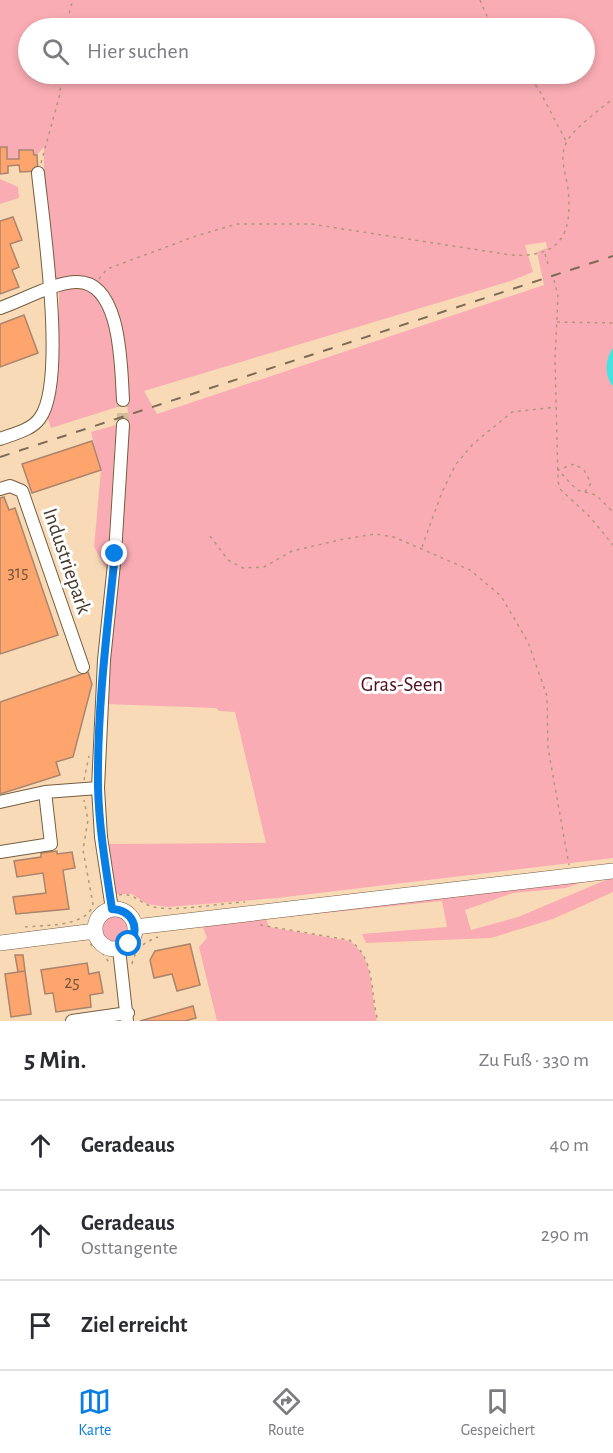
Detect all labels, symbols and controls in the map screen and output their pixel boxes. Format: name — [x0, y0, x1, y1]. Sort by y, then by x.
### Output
search box — [18, 18, 595, 84]
icon: search — [39, 35, 72, 68]
text: Hier suchen — [87, 40, 189, 62]
street label: Industriepark — [39, 505, 95, 617]
route end — [101, 540, 127, 566]
house number: 315 — [7, 564, 29, 582]
park label: Gras-Seen — [361, 674, 443, 695]
route start — [115, 930, 141, 956]
house number: 25 — [64, 974, 80, 992]
text: 5 Min. — [24, 1047, 86, 1073]
text: Zu Fuß · 330 m — [479, 1050, 589, 1070]
icon: ahead — [24, 1129, 57, 1162]
text: Geradeaus — [81, 1134, 175, 1156]
text: 40 m — [550, 1135, 589, 1155]
text: Geradeaus — [81, 1212, 175, 1234]
icon: ahead — [24, 1219, 57, 1252]
text: 290 m — [541, 1225, 589, 1245]
text: Osttangente — [81, 1238, 178, 1258]
icon: arrive — [24, 1309, 57, 1342]
text: Ziel erreicht — [81, 1314, 188, 1336]
tab: Karte — [78, 1385, 111, 1440]
tab: Route — [268, 1385, 304, 1440]
tab: Gespeichert — [461, 1385, 535, 1440]

